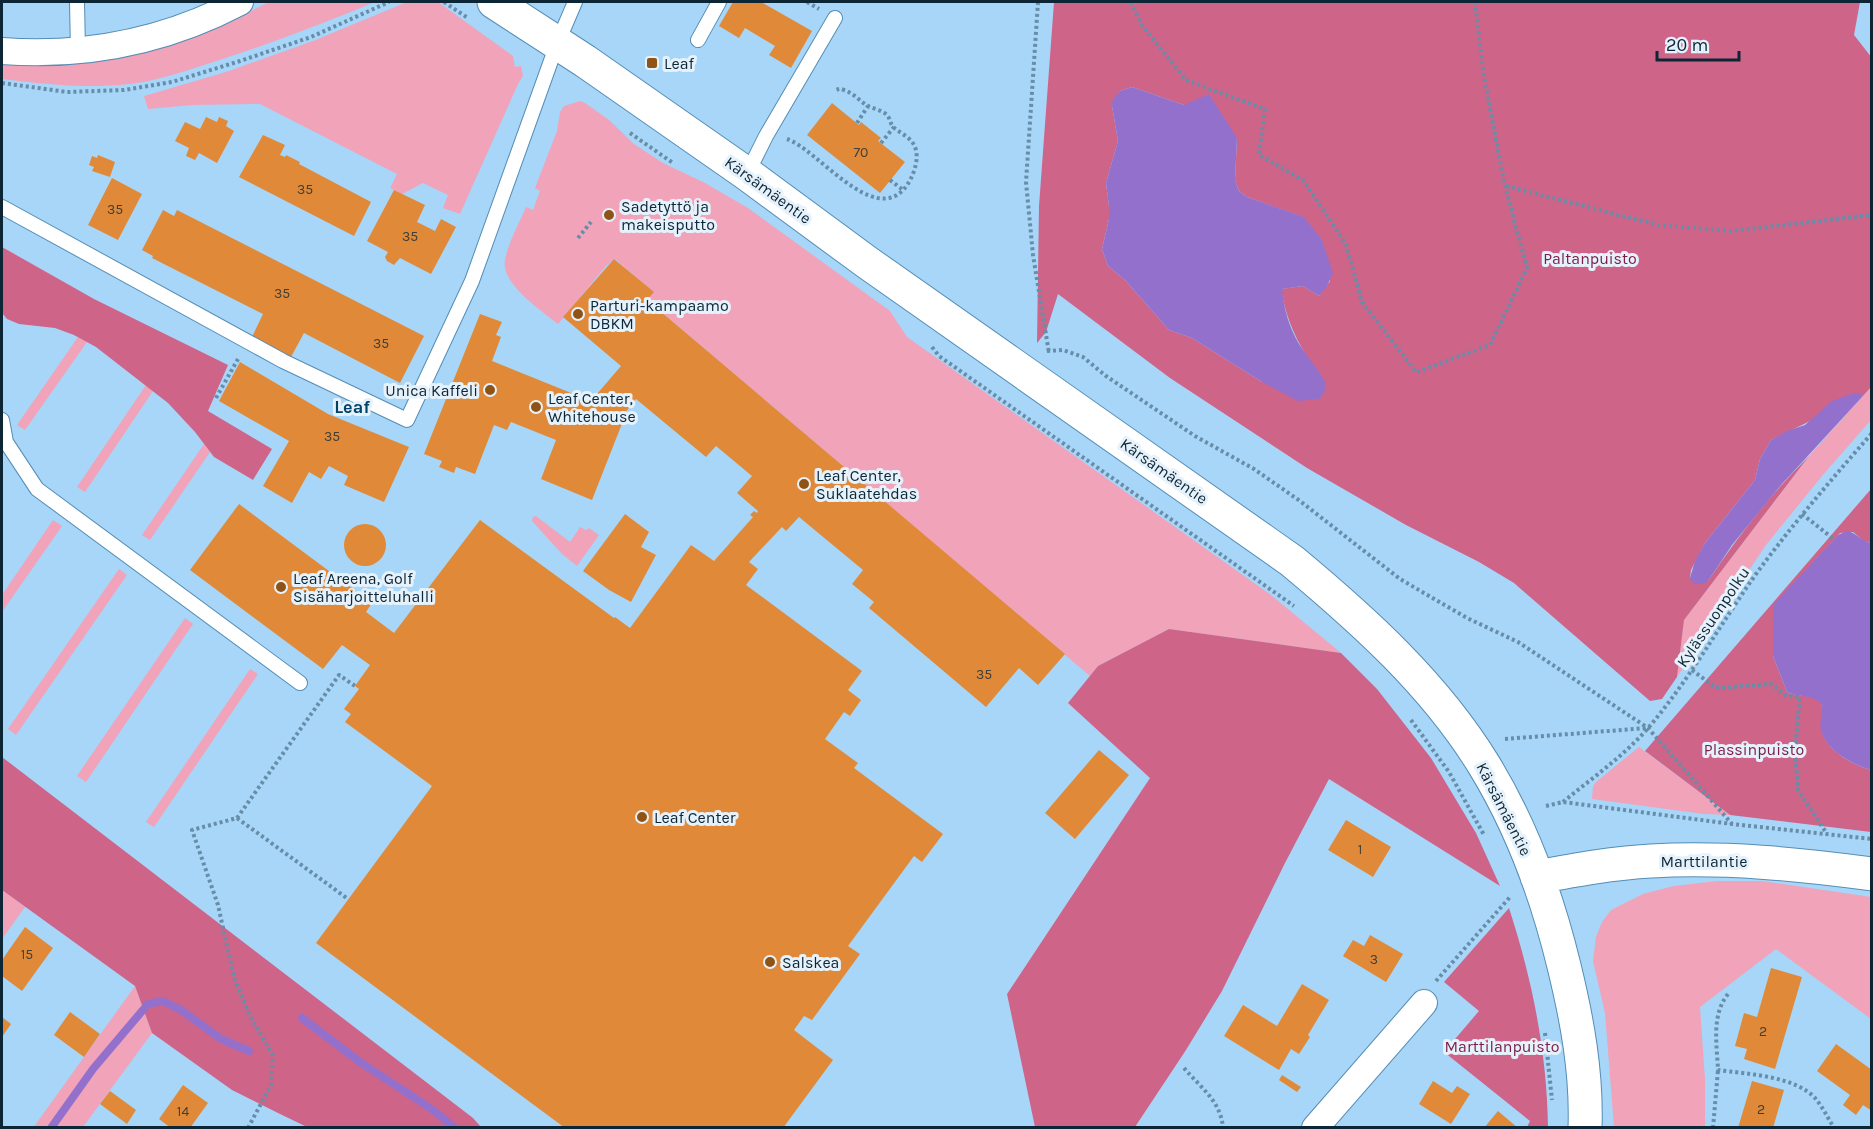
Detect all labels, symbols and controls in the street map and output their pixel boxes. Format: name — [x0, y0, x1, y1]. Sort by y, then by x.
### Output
scale bar — [1657, 24, 1740, 62]
text: 20 m — [1666, 34, 1708, 56]
place label: Leaf — [664, 54, 695, 73]
marker: Leaf — [645, 56, 659, 70]
house number: 70 — [854, 144, 868, 161]
street label: Kärsämäentie — [721, 152, 815, 228]
house number: 35 — [297, 181, 313, 198]
place label: Sadetyttö ja makeisputto — [621, 197, 715, 234]
house number: 35 — [107, 201, 123, 218]
marker: Sadetyttö ja makeisputto — [602, 208, 616, 222]
house number: 35 — [402, 228, 418, 245]
park label: Paltanpuisto — [1543, 249, 1637, 268]
house number: 35 — [274, 285, 290, 302]
place label: Parturi-kampaamo DBKM — [590, 296, 729, 333]
marker: Parturi-kampaamo DBKM — [571, 307, 585, 321]
house number: 35 — [373, 335, 389, 352]
place label: Unica Kaffeli — [385, 381, 478, 400]
marker: Unica Kaffeli — [483, 383, 497, 397]
place label: Leaf Center, Whitehouse — [548, 389, 636, 426]
district label: Leaf — [334, 396, 370, 418]
marker: Leaf Center, Whitehouse — [529, 400, 543, 414]
house number: 35 — [324, 428, 340, 445]
street label: Kärsämäentie — [1117, 434, 1211, 508]
place label: Leaf Center, Suklaatehdas — [816, 466, 917, 503]
marker: Leaf Center, Suklaatehdas — [797, 477, 811, 491]
street label: Kylässuonpolku — [1673, 563, 1753, 671]
place label: Leaf Areena, Golf Sisäharjoitteluhalli — [293, 569, 434, 606]
marker: Leaf Areena, Golf Sisäharjoitteluhalli — [274, 580, 288, 594]
house number: 35 — [976, 666, 992, 683]
park label: Plassinpuisto — [1704, 740, 1804, 759]
street label: Kärsämäentie — [1472, 759, 1536, 859]
place label: Leaf Center — [654, 808, 736, 827]
marker: Leaf Center — [635, 810, 649, 824]
house number: 1 — [1358, 841, 1362, 858]
street label: Marttilantie — [1661, 852, 1747, 871]
house number: 15 — [21, 946, 33, 963]
house number: 3 — [1370, 951, 1378, 968]
place label: Salskea — [782, 953, 839, 972]
marker: Salskea — [763, 955, 777, 969]
house number: 2 — [1759, 1023, 1767, 1040]
park label: Marttilanpuisto — [1445, 1037, 1559, 1056]
house number: 2 — [1757, 1101, 1765, 1118]
house number: 14 — [177, 1103, 189, 1120]

